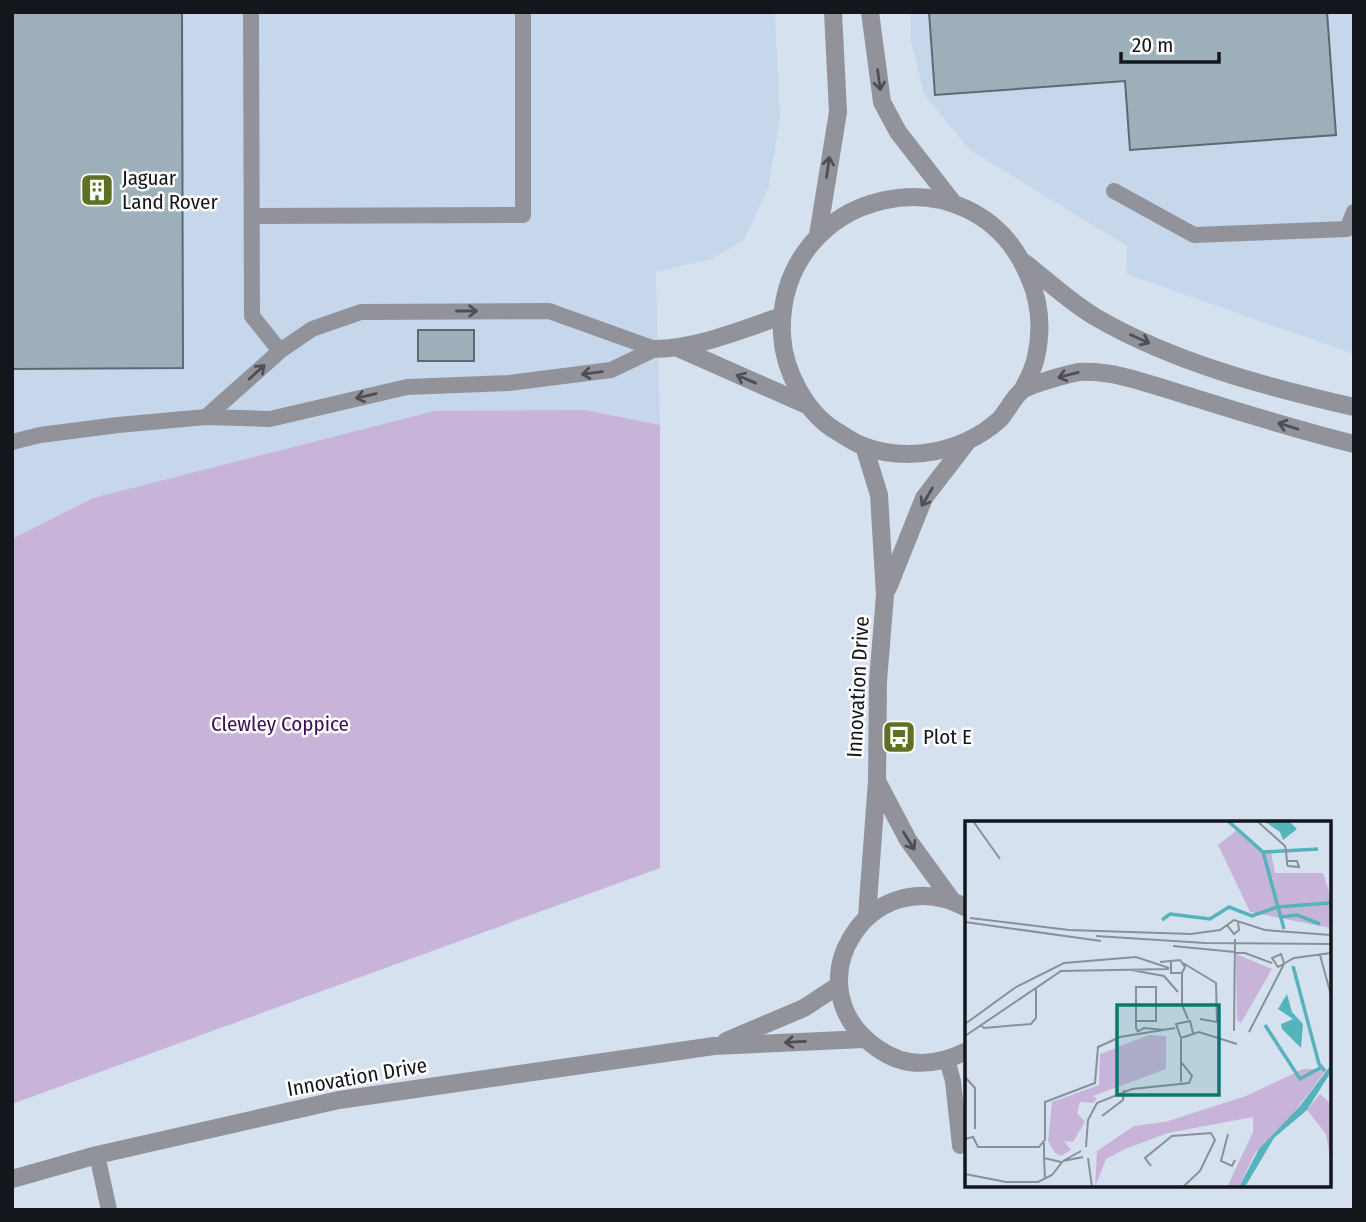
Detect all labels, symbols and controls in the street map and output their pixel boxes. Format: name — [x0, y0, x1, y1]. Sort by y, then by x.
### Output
scale bar — [1121, 21, 1219, 65]
text: 20 m — [1132, 32, 1173, 58]
one-way arrow — [873, 68, 886, 91]
one-way arrow — [822, 156, 835, 179]
place label: Jaguar Land Rover — [122, 165, 218, 215]
building icon: Jaguar Land Rover — [78, 171, 116, 209]
one-way arrow — [455, 304, 478, 318]
one-way arrow — [1129, 333, 1151, 346]
one-way arrow — [248, 363, 265, 380]
one-way arrow — [581, 366, 604, 379]
one-way arrow — [1058, 369, 1080, 382]
one-way arrow — [736, 372, 758, 385]
one-way arrow — [355, 390, 378, 404]
one-way arrow — [1277, 419, 1299, 432]
one-way arrow — [920, 486, 934, 506]
street label: Innovation Drive — [841, 616, 875, 758]
park label: Clewley Coppice — [211, 711, 349, 737]
bus stop icon: Plot E — [880, 718, 918, 756]
place label: Plot E — [923, 724, 972, 750]
inset map — [965, 821, 1331, 1187]
one-way arrow — [903, 830, 917, 850]
one-way arrow — [784, 1036, 807, 1049]
street label: Innovation Drive — [285, 1052, 429, 1102]

